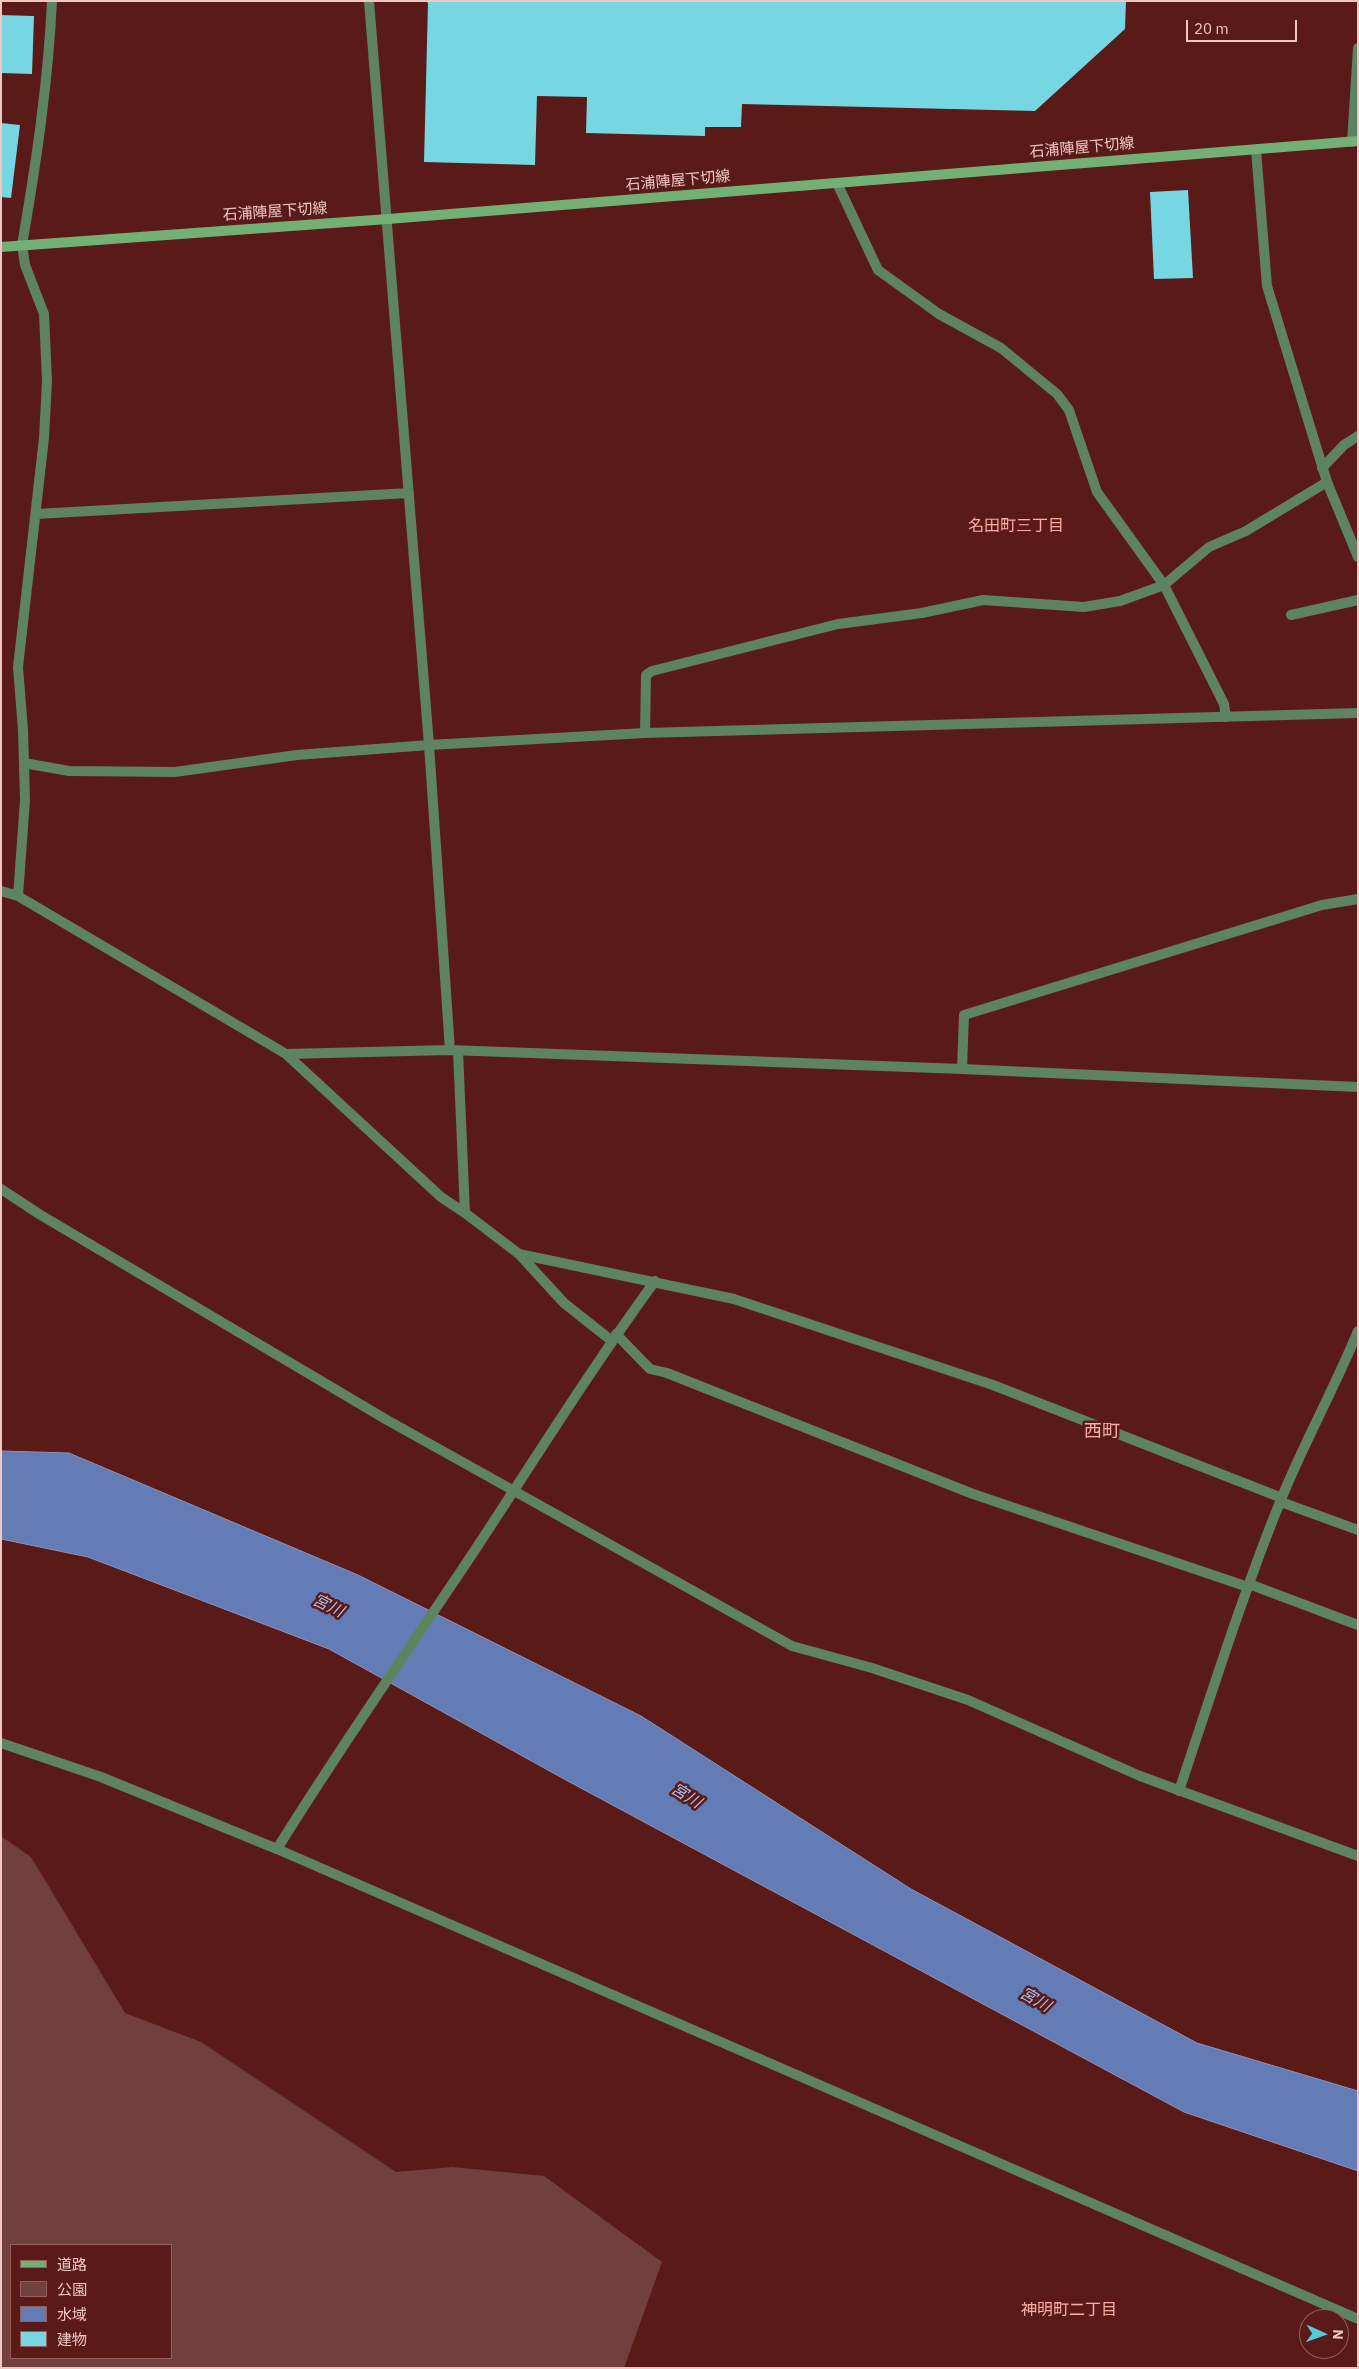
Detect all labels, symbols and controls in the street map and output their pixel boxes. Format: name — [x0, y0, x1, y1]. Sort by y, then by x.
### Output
scale bar — [1189, 10, 1300, 42]
text: 20 m — [1194, 19, 1229, 38]
street label: 石浦陣屋下切線 — [1029, 134, 1135, 162]
street label: 石浦陣屋下切線 — [625, 167, 731, 195]
street label: 石浦陣屋下切線 — [222, 199, 328, 225]
district label: 名田町三丁目 — [968, 516, 1064, 536]
district label: 西町 — [1084, 1421, 1120, 1443]
water label: 宮川 — [309, 1590, 347, 1622]
water label: 宮川 — [667, 1779, 705, 1813]
water label: 宮川 — [1016, 1984, 1054, 2016]
legend — [10, 2244, 172, 2359]
text: 道路 — [57, 2255, 87, 2274]
text: 公園 — [57, 2280, 87, 2299]
district label: 神明町二丁目 — [1021, 2300, 1117, 2320]
text: 水域 — [57, 2305, 87, 2324]
north arrow — [1299, 2309, 1349, 2359]
text: N — [1329, 2329, 1347, 2340]
text: 建物 — [57, 2330, 87, 2349]

